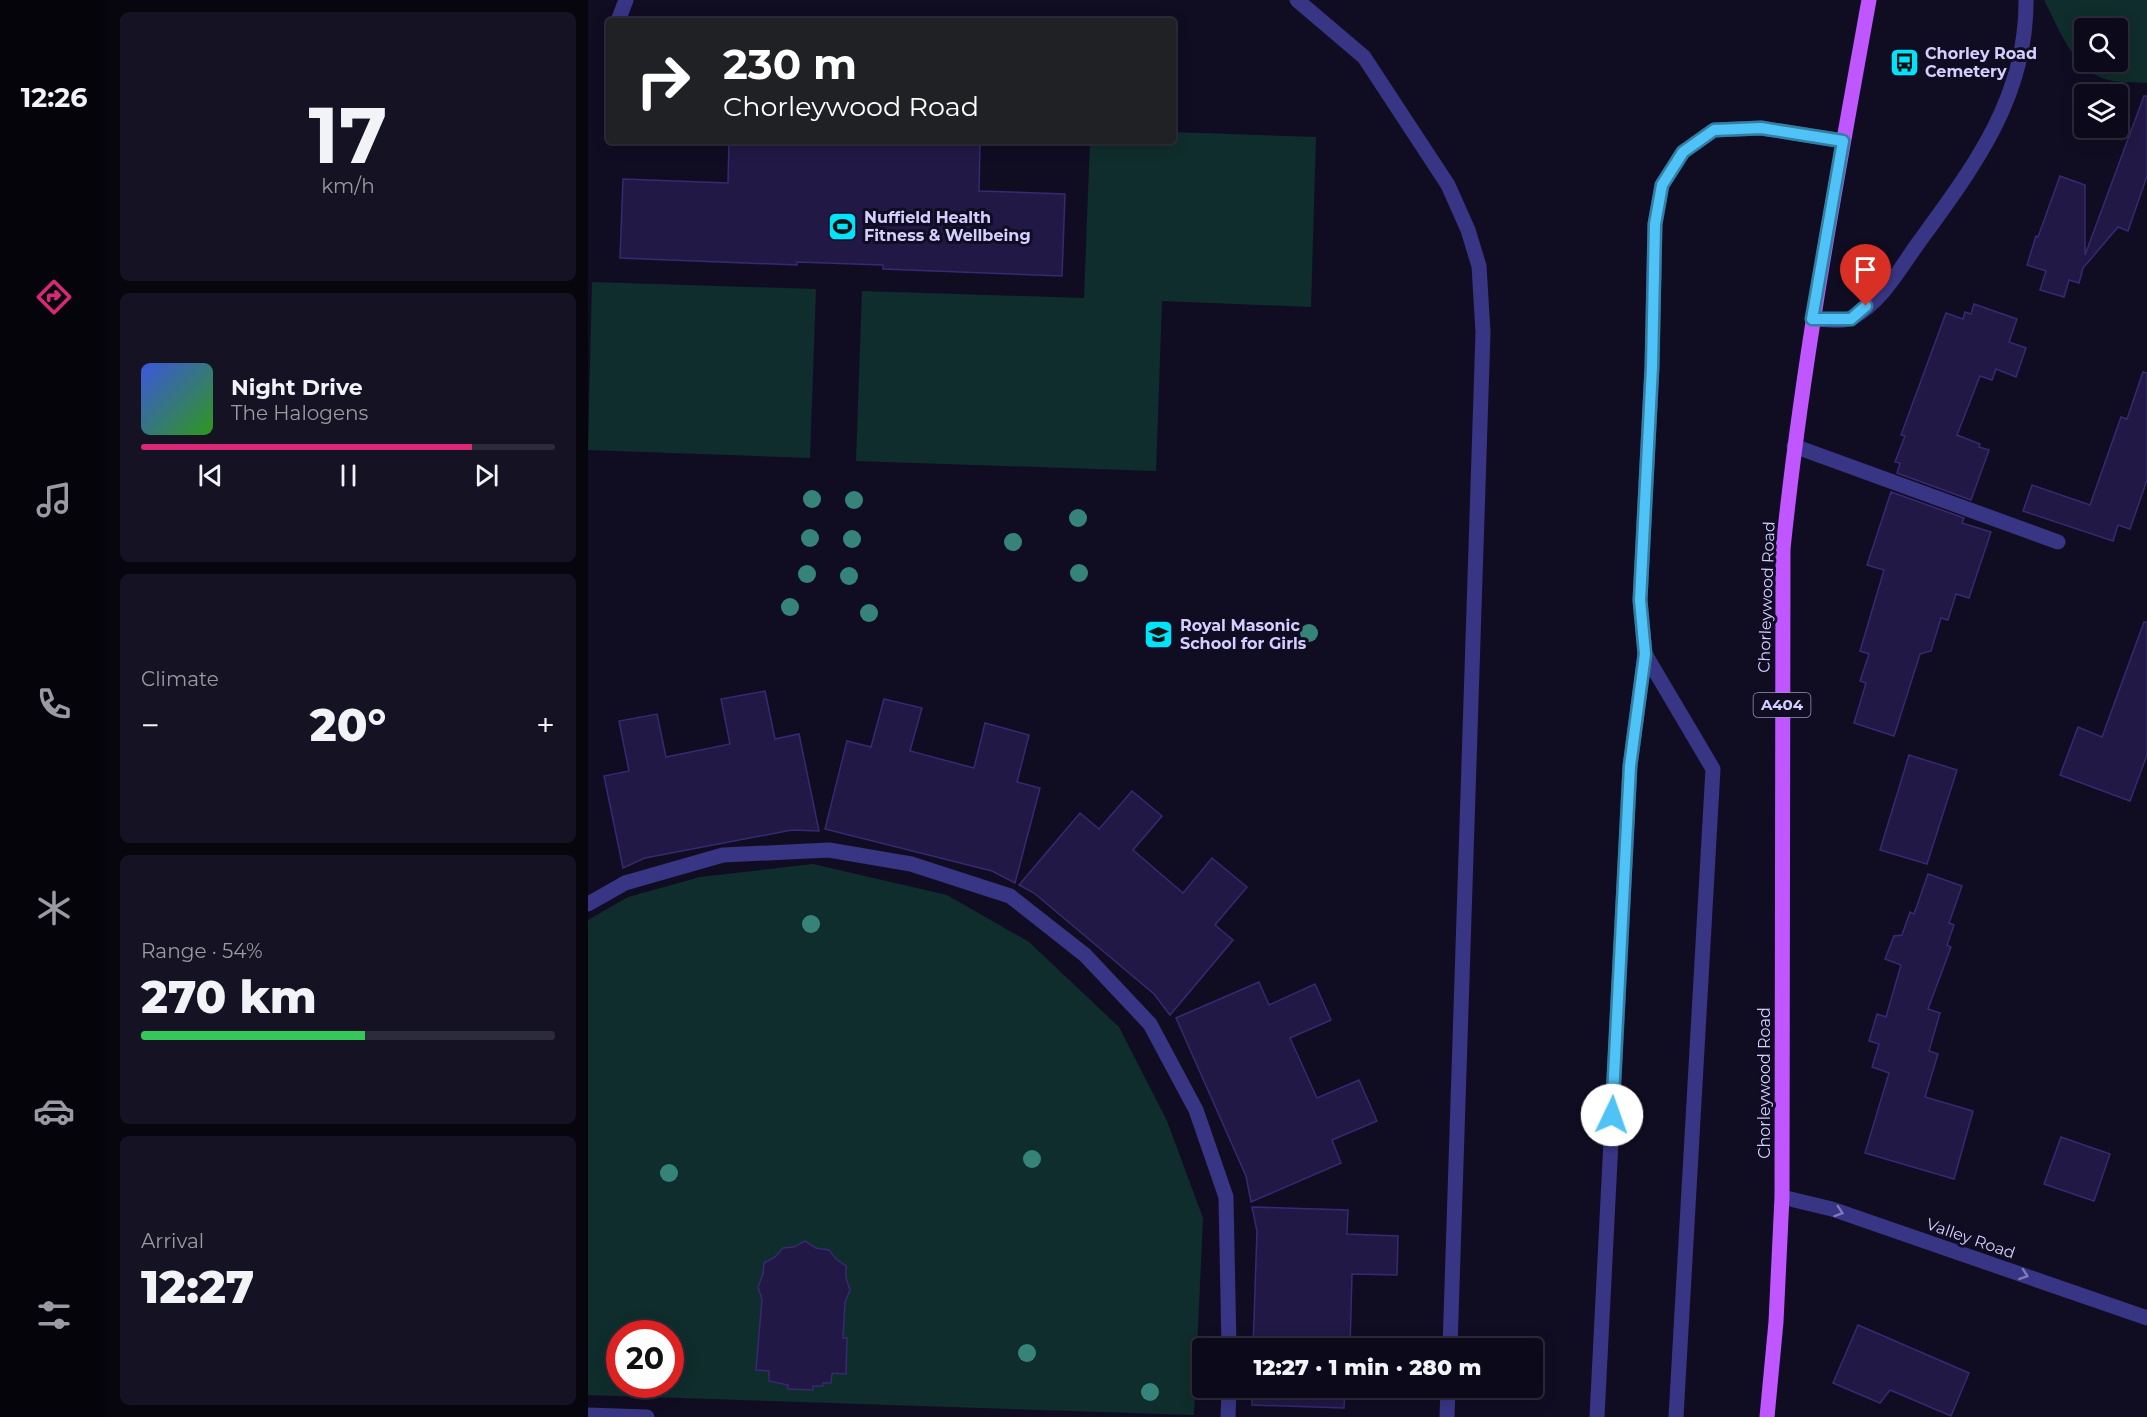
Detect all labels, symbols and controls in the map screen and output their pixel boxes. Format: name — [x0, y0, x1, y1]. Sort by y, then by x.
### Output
map controls — [2074, 18, 2128, 138]
button: search — [2074, 18, 2128, 72]
text: 230 m — [723, 38, 857, 90]
icon: right — [624, 42, 702, 120]
place label: Chorley Road Cemetery — [1925, 44, 2037, 81]
bus stop icon: Chorley Road Cemetery — [1888, 46, 1920, 78]
text: 12:26 — [21, 81, 87, 114]
button: layers — [2074, 84, 2128, 138]
text: 17 — [309, 87, 387, 183]
text: Chorleywood Road — [723, 90, 979, 123]
text: km/h — [321, 174, 375, 198]
place label: Nuffield Health Fitness & Wellbeing — [864, 208, 1031, 245]
sports icon: Nuffield Health Fitness & Wellbeing — [827, 210, 859, 242]
pin — [1840, 244, 1891, 306]
icon: arrive — [1849, 253, 1882, 286]
icon: directions — [33, 276, 75, 318]
text: Night Drive — [231, 374, 363, 401]
text: The Halogens — [231, 401, 368, 425]
icon: previous — [194, 459, 227, 492]
icon: pause — [332, 459, 365, 492]
icon: next — [470, 459, 503, 492]
icon: music — [33, 479, 75, 521]
street label: Chorleywood Road — [1754, 521, 1779, 673]
place label: Royal Masonic School for Girls — [1180, 616, 1307, 653]
school or university icon: Royal Masonic School for Girls — [1143, 618, 1175, 650]
text: Climate — [141, 667, 219, 691]
icon: phone — [33, 683, 75, 725]
road number: A404 — [1754, 693, 1810, 717]
text: 20° — [310, 697, 386, 752]
text: − — [141, 705, 160, 745]
text: + — [536, 705, 555, 745]
icon: climate — [33, 887, 75, 929]
text: Range · 54% — [141, 939, 263, 963]
text: 270 km — [141, 969, 317, 1024]
street label: Chorleywood Road — [1755, 1007, 1774, 1159]
position arrow — [1580, 1083, 1644, 1147]
icon: car — [33, 1090, 75, 1132]
one-way arrow — [1833, 1205, 1844, 1217]
street label: Valley Road — [1924, 1214, 2018, 1263]
text: Arrival — [141, 1229, 204, 1253]
text: 12:27 — [141, 1259, 254, 1314]
one-way arrow — [2018, 1268, 2028, 1280]
icon: filters — [33, 1294, 75, 1336]
speed limit sign: 20 — [606, 1320, 684, 1398]
text: 12:27 · 1 min · 280 m — [1253, 1354, 1482, 1381]

